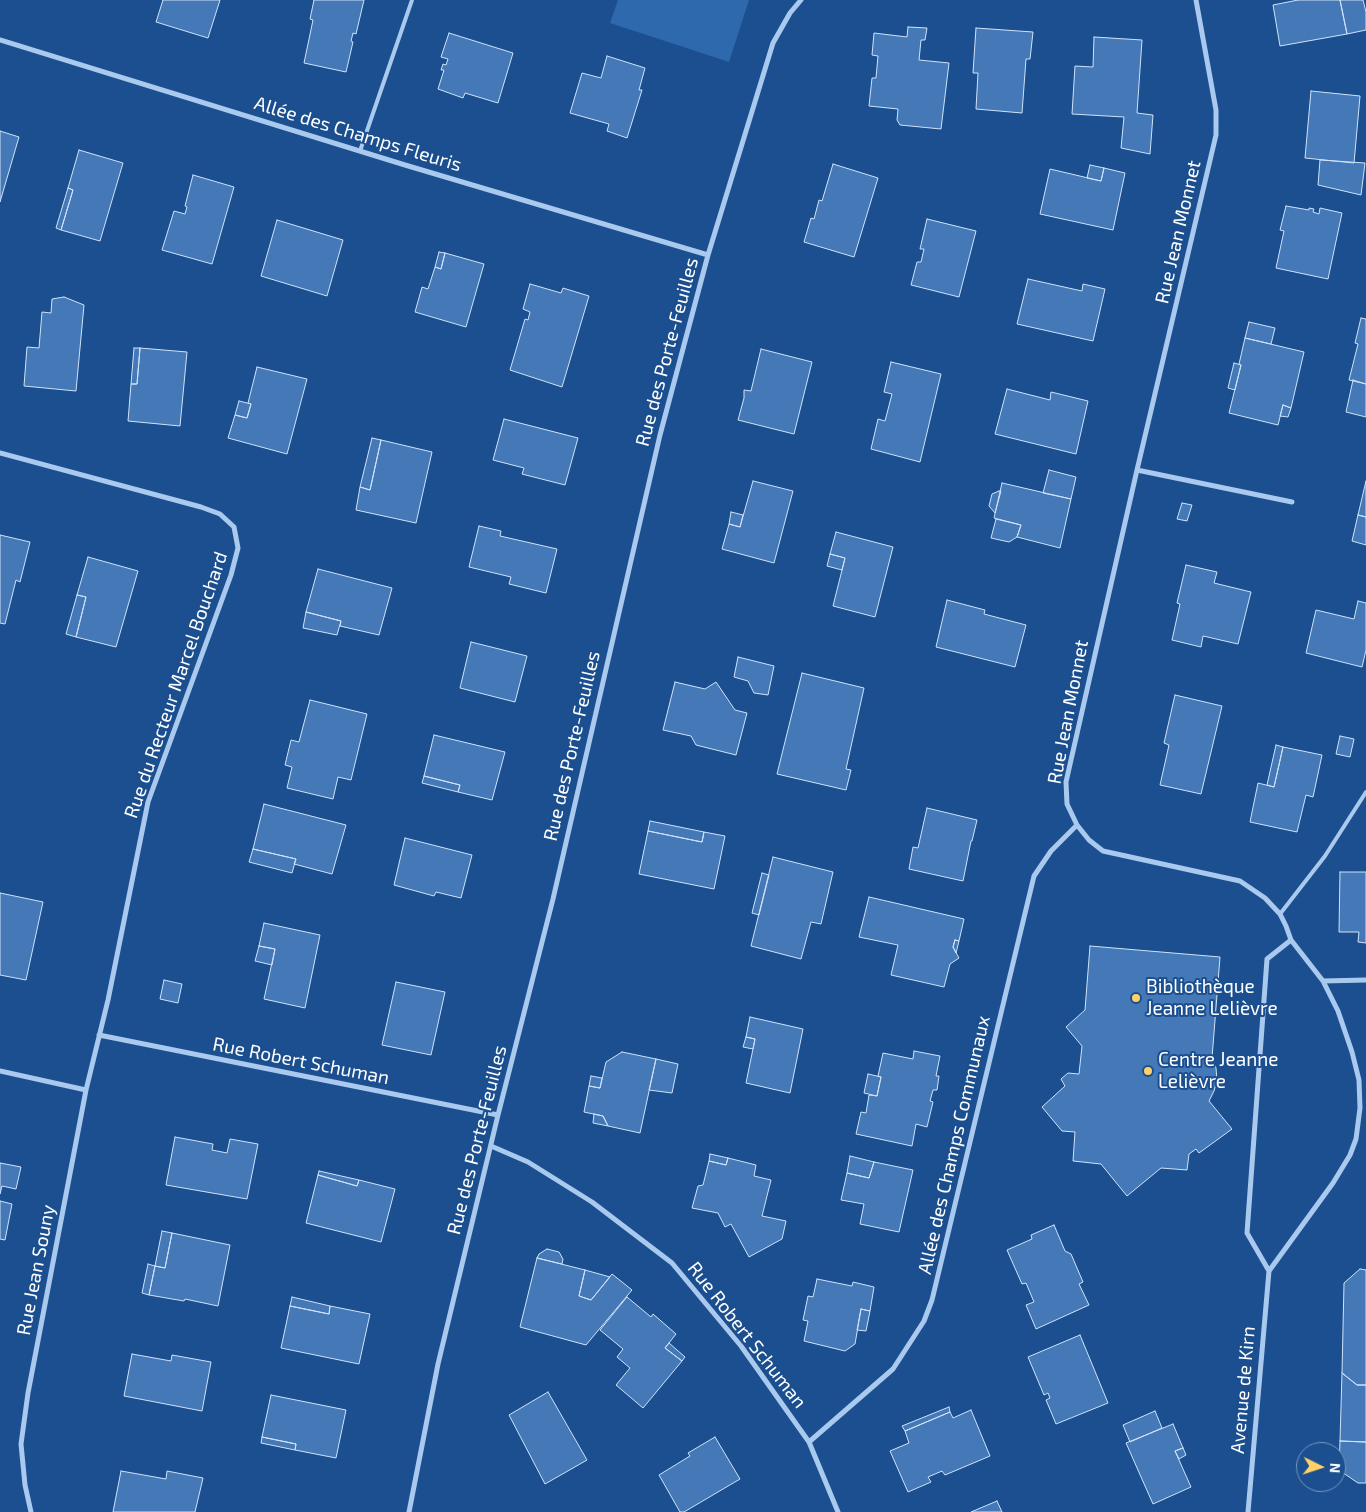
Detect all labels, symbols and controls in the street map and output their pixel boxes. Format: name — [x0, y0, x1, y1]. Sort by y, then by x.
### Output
street label: Allée des Champs Fleuris — [252, 92, 464, 176]
street label: Rue Jean Monnet — [1150, 158, 1206, 306]
street label: Rue des Porte-Feuilles — [631, 255, 703, 449]
street label: Rue du Recteur Marcel Bouchard — [120, 549, 232, 821]
street label: Rue Jean Monnet — [1043, 638, 1093, 786]
street label: Rue des Porte-Feuilles — [539, 649, 605, 843]
place label: Bibliothèque Jeanne Lelièvre — [1146, 976, 1278, 1020]
marker: Bibliothèque Jeanne Lelièvre — [1130, 992, 1142, 1004]
street label: Allée des Champs Communaux — [913, 1014, 995, 1276]
street label: Rue Robert Schuman — [211, 1033, 391, 1089]
street label: Rue des Porte-Feuilles — [442, 1043, 512, 1237]
place label: Centre Jeanne Lelièvre — [1158, 1049, 1278, 1093]
marker: Centre Jeanne Lelièvre — [1142, 1065, 1154, 1077]
street label: Rue Jean Souny — [12, 1203, 60, 1337]
street label: Rue Robert Schuman — [683, 1257, 811, 1413]
street label: Avenue de Kirn — [1226, 1325, 1260, 1455]
north arrow — [1296, 1442, 1346, 1492]
text: N — [1327, 1462, 1344, 1474]

